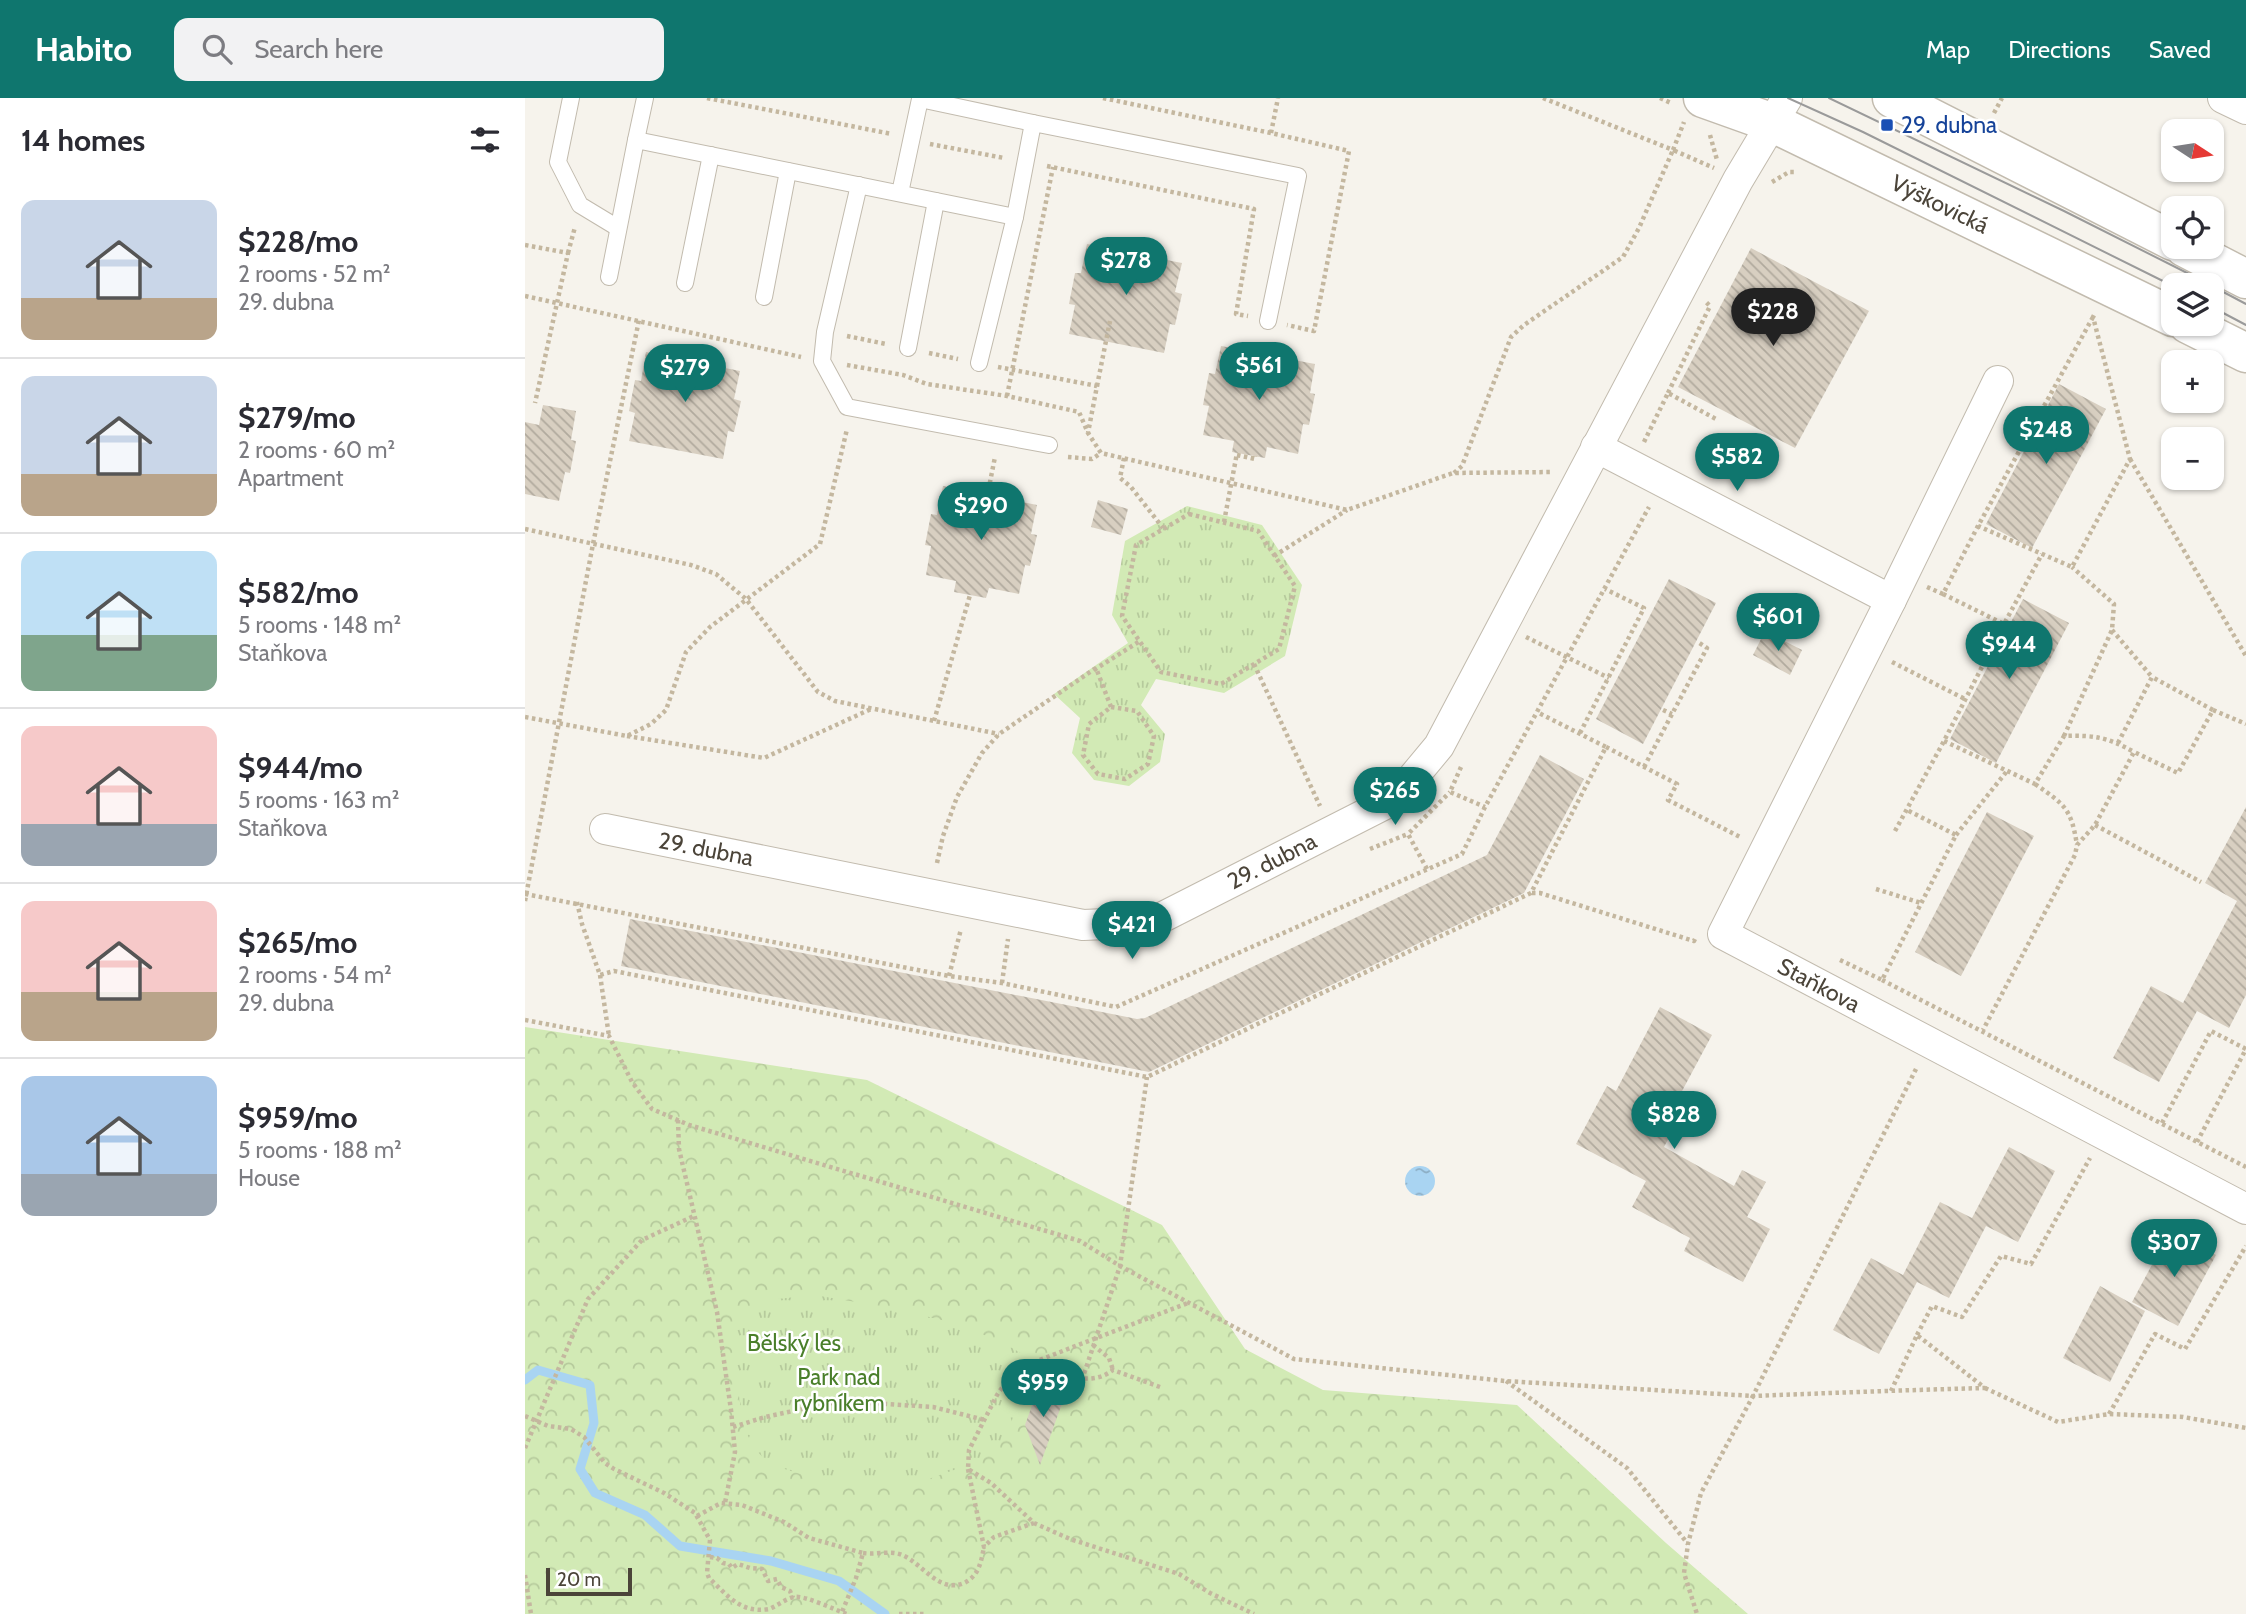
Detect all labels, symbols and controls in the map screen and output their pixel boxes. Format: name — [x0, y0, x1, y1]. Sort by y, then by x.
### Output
search box — [174, 18, 664, 81]
text: Habito — [35, 29, 132, 69]
icon: search — [198, 30, 236, 68]
text: Search here — [254, 33, 383, 65]
text: Map — [1926, 35, 1970, 64]
text: Directions — [2008, 35, 2111, 64]
text: Saved — [2149, 35, 2211, 64]
place label: 29. dubna — [1901, 111, 1997, 139]
marker: 29. dubna — [1879, 117, 1895, 133]
north arrow — [2161, 119, 2224, 182]
map controls — [2161, 119, 2224, 490]
icon: filters — [466, 121, 504, 159]
text: 14 homes — [21, 122, 145, 159]
street label: Výškovická — [1887, 168, 1993, 240]
button: locate — [2161, 196, 2224, 259]
text: $228/mo — [238, 223, 358, 260]
icon: home — [77, 228, 161, 312]
pin: $278 — [1085, 238, 1167, 297]
text: $278 — [1100, 246, 1152, 274]
text: 2 rooms · 52 m² — [238, 260, 391, 288]
button: layers — [2161, 273, 2224, 336]
text: 29. dubna — [238, 288, 334, 316]
pin: $228 — [1732, 288, 1814, 348]
text: $228 — [1747, 297, 1799, 325]
pin: $561 — [1218, 342, 1300, 402]
pin: $279 — [644, 344, 726, 404]
button: + — [2161, 350, 2224, 413]
text: $561 — [1235, 351, 1283, 379]
text: $279 — [660, 353, 710, 381]
text: $279/mo — [238, 399, 356, 436]
icon: home — [77, 404, 161, 488]
pin: $248 — [2005, 406, 2087, 466]
text: $248 — [2019, 415, 2073, 443]
button: − — [2161, 427, 2224, 490]
pin: $582 — [1696, 434, 1778, 493]
text: 2 rooms · 60 m² — [238, 436, 395, 464]
text: $582 — [1711, 442, 1763, 470]
text: Apartment — [238, 464, 343, 492]
pin: $290 — [940, 482, 1022, 542]
text: $290 — [954, 491, 1008, 519]
text: $582/mo — [238, 574, 359, 611]
icon: home — [77, 579, 161, 663]
pin: $601 — [1737, 594, 1819, 653]
text: $601 — [1753, 602, 1804, 630]
text: 5 rooms · 148 m² — [238, 611, 401, 639]
pin: $944 — [1968, 622, 2050, 681]
text: $944 — [1982, 630, 2036, 658]
text: Staňkova — [238, 639, 327, 667]
text: $944/mo — [238, 749, 363, 786]
icon: home — [77, 754, 161, 838]
pin: $265 — [1354, 768, 1436, 827]
text: $265 — [1370, 776, 1420, 804]
text: 5 rooms · 163 m² — [238, 786, 399, 814]
text: Staňkova — [238, 814, 327, 842]
street label: 29. dubna — [656, 826, 756, 872]
street label: 29. dubna — [1223, 827, 1321, 895]
pin: $421 — [1091, 902, 1173, 961]
text: $421 — [1108, 910, 1156, 938]
text: $265/mo — [238, 924, 357, 961]
icon: home — [77, 929, 161, 1013]
street label: Staňkova — [1773, 952, 1865, 1018]
text: 2 rooms · 54 m² — [238, 961, 392, 989]
text: 29. dubna — [238, 989, 334, 1017]
pin: $828 — [1633, 1091, 1715, 1151]
text: $959/mo — [238, 1099, 358, 1136]
text: $828 — [1647, 1100, 1701, 1128]
icon: home — [77, 1104, 161, 1188]
text: 5 rooms · 188 m² — [238, 1136, 402, 1164]
text: House — [238, 1164, 300, 1192]
pin: $307 — [2133, 1220, 2215, 1279]
text: $307 — [2147, 1228, 2201, 1256]
park label: Bělský les — [747, 1329, 841, 1357]
pin: $959 — [1002, 1360, 1084, 1419]
park label: Park nad rybníkem — [793, 1363, 885, 1417]
text: $959 — [1017, 1368, 1069, 1396]
scale bar — [546, 1565, 632, 1597]
text: 20 m — [557, 1568, 601, 1591]

